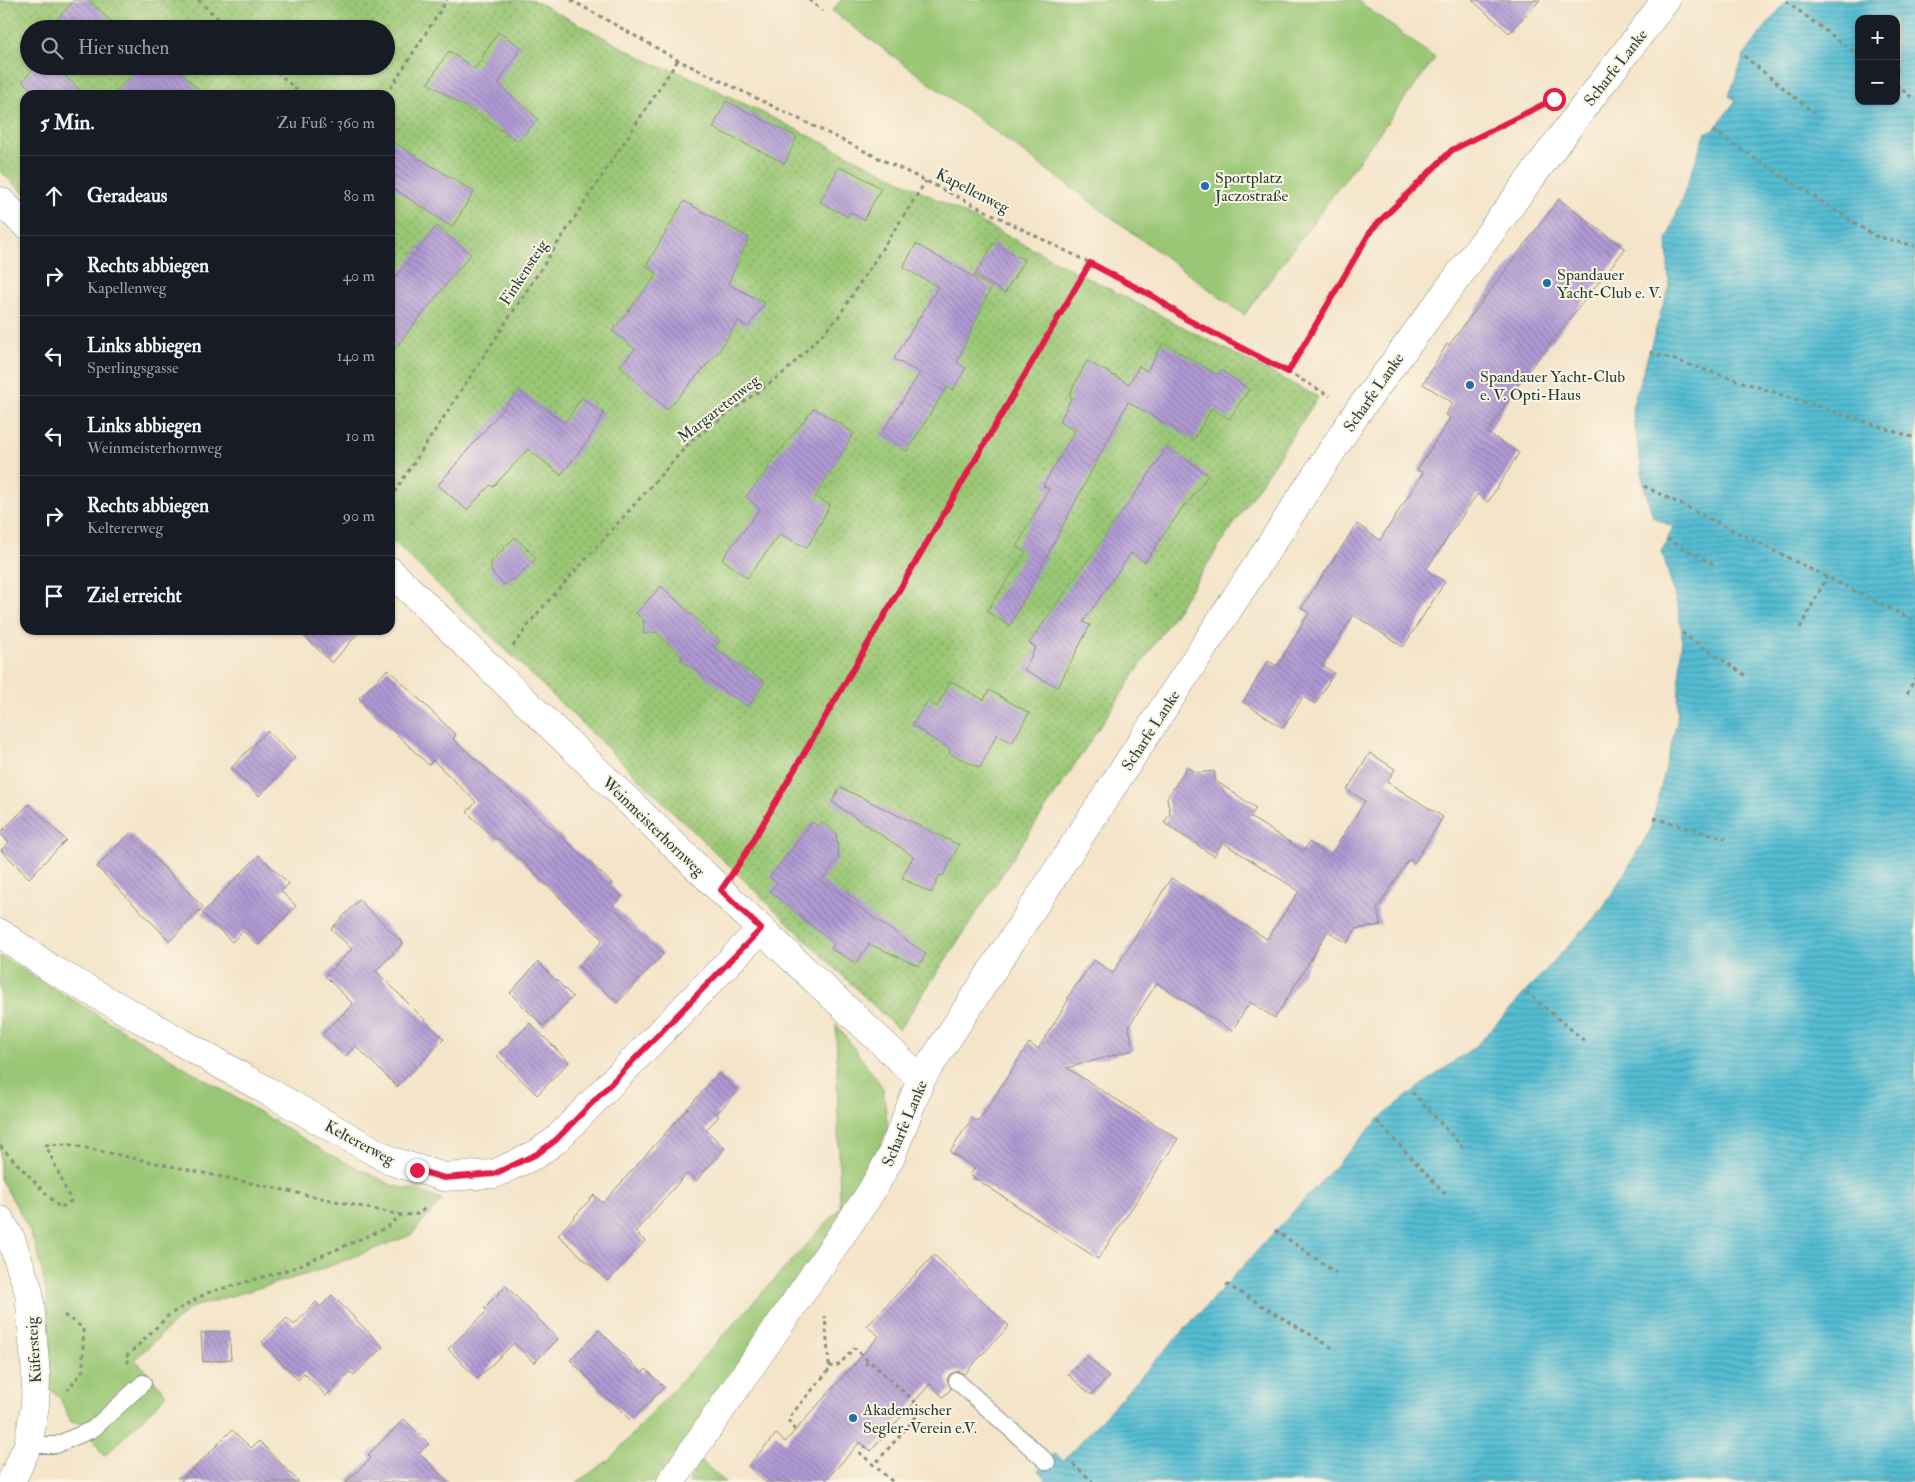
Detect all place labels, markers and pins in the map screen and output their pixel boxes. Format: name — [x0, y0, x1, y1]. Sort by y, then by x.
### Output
place label: Sportplatz Jaczostraße — [1214, 168, 1288, 207]
marker: Sportplatz Jaczostraße — [1199, 180, 1211, 192]
place label: Spandauer Yacht-Club e. V. — [1557, 265, 1662, 303]
marker: Spandauer Yacht-Club e. V. — [1541, 277, 1553, 289]
place label: Spandauer Yacht-Club e. V. Opti-Haus — [1480, 367, 1625, 406]
marker: Spandauer Yacht-Club e. V. Opti-Haus — [1464, 379, 1476, 391]
place label: Akademischer Segler-Verein e.V. — [862, 1400, 977, 1438]
marker: Akademischer Segler-Verein e.V. — [847, 1412, 859, 1424]

